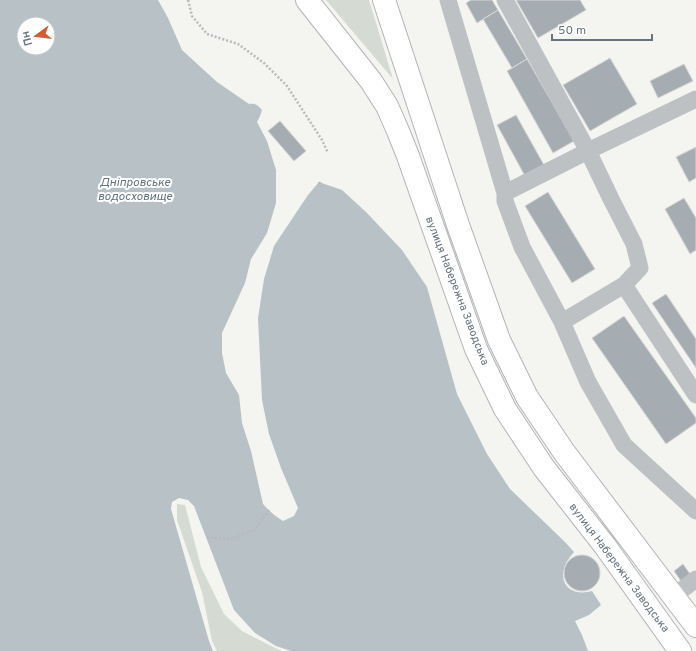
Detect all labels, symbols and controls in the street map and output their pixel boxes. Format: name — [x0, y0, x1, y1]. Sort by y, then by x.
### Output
north arrow — [16, 16, 56, 56]
scale bar — [552, 16, 652, 42]
text: 50 m — [558, 23, 586, 39]
text: Пн — [19, 29, 36, 47]
water label: Дніпровське водосховище — [98, 175, 173, 205]
street label: вулиця Набережна Заводська — [422, 215, 492, 368]
street label: вулиця Набережна Заводська — [566, 501, 672, 636]

